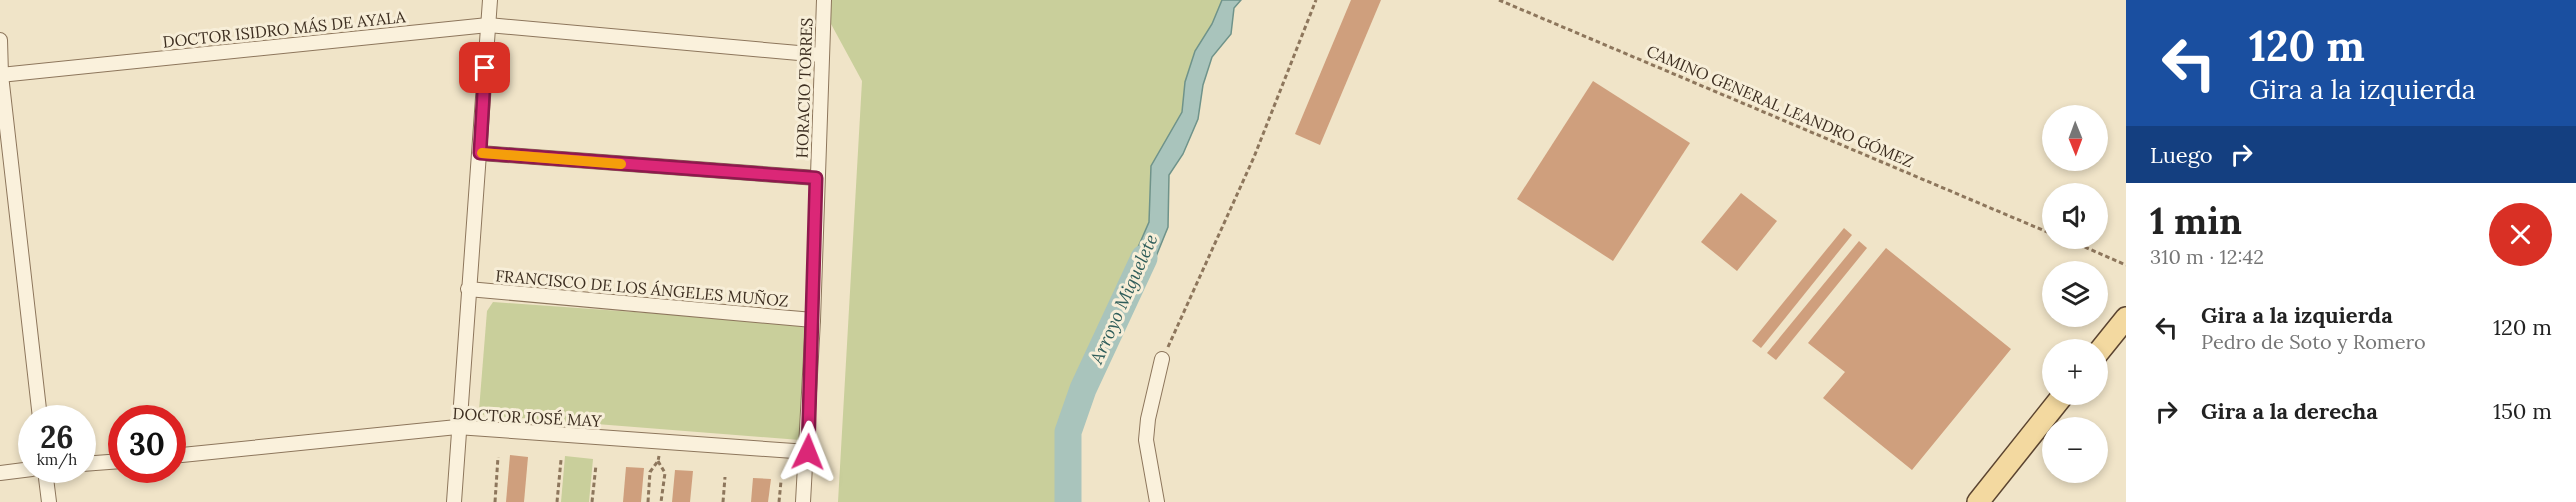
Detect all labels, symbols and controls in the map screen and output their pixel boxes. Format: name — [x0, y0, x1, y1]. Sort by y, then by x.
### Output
street label: DOCTOR ISIDRO MÁS DE AYALA — [162, 6, 407, 52]
street label: HORACIO TORRES — [792, 17, 816, 159]
text: 120 m — [2249, 19, 2365, 73]
icon: left — [2150, 24, 2228, 102]
street label: CAMINO GENERAL LEANDRO GÓMEZ — [1644, 41, 1916, 171]
pin — [459, 42, 510, 93]
icon: arrive — [468, 51, 501, 84]
text: Gira a la izquierda — [2249, 72, 2476, 106]
north arrow — [2042, 105, 2108, 171]
map controls — [2042, 105, 2108, 483]
icon: right — [2225, 138, 2258, 171]
text: Luego — [2150, 141, 2213, 169]
button: sound — [2042, 183, 2108, 249]
text: 1 min — [2150, 198, 2242, 244]
button: close — [2489, 203, 2552, 266]
water label: Arroyo Miguelete — [1084, 230, 1162, 368]
text: 310 m · 12:42 — [2150, 244, 2264, 269]
button: layers — [2042, 261, 2108, 327]
street label: FRANCISCO DE LOS ÁNGELES MUÑOZ — [495, 265, 789, 311]
text: Gira a la izquierda — [2201, 301, 2393, 329]
icon: left — [2150, 311, 2183, 344]
text: 120 m — [2493, 313, 2552, 341]
text: Pedro de Soto y Romero — [2201, 329, 2426, 354]
button: + — [2042, 339, 2108, 405]
icon: right — [2150, 395, 2183, 428]
text: Gira a la derecha — [2201, 397, 2378, 425]
text: 150 m — [2493, 397, 2552, 425]
street label: DOCTOR JOSÉ MAY — [452, 403, 603, 431]
speed limit sign: 30 — [108, 405, 186, 483]
button: − — [2042, 417, 2108, 483]
text: 26 — [40, 418, 74, 456]
position arrow — [776, 420, 840, 484]
text: km/h — [37, 450, 77, 469]

